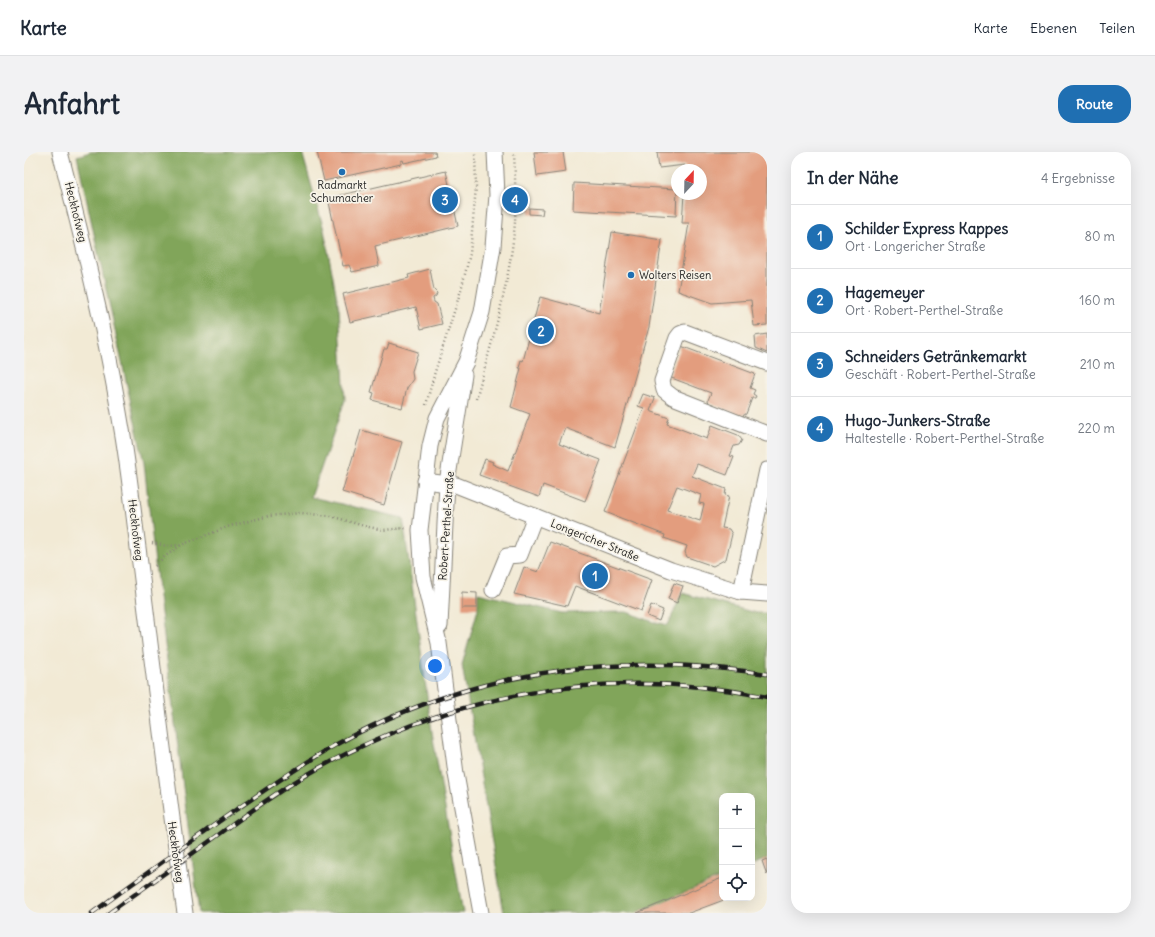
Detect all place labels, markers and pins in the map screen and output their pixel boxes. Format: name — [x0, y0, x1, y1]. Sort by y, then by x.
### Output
marker: Radmarkt Schumacher — [337, 167, 347, 177]
place label: Radmarkt Schumacher — [311, 178, 374, 205]
pin: 3 — [432, 185, 458, 215]
pin: 4 — [502, 185, 528, 215]
place label: Wolters Reisen — [639, 268, 711, 282]
marker: Wolters Reisen — [626, 270, 636, 280]
pin: 2 — [528, 316, 554, 346]
pin: 1 — [582, 561, 608, 591]

